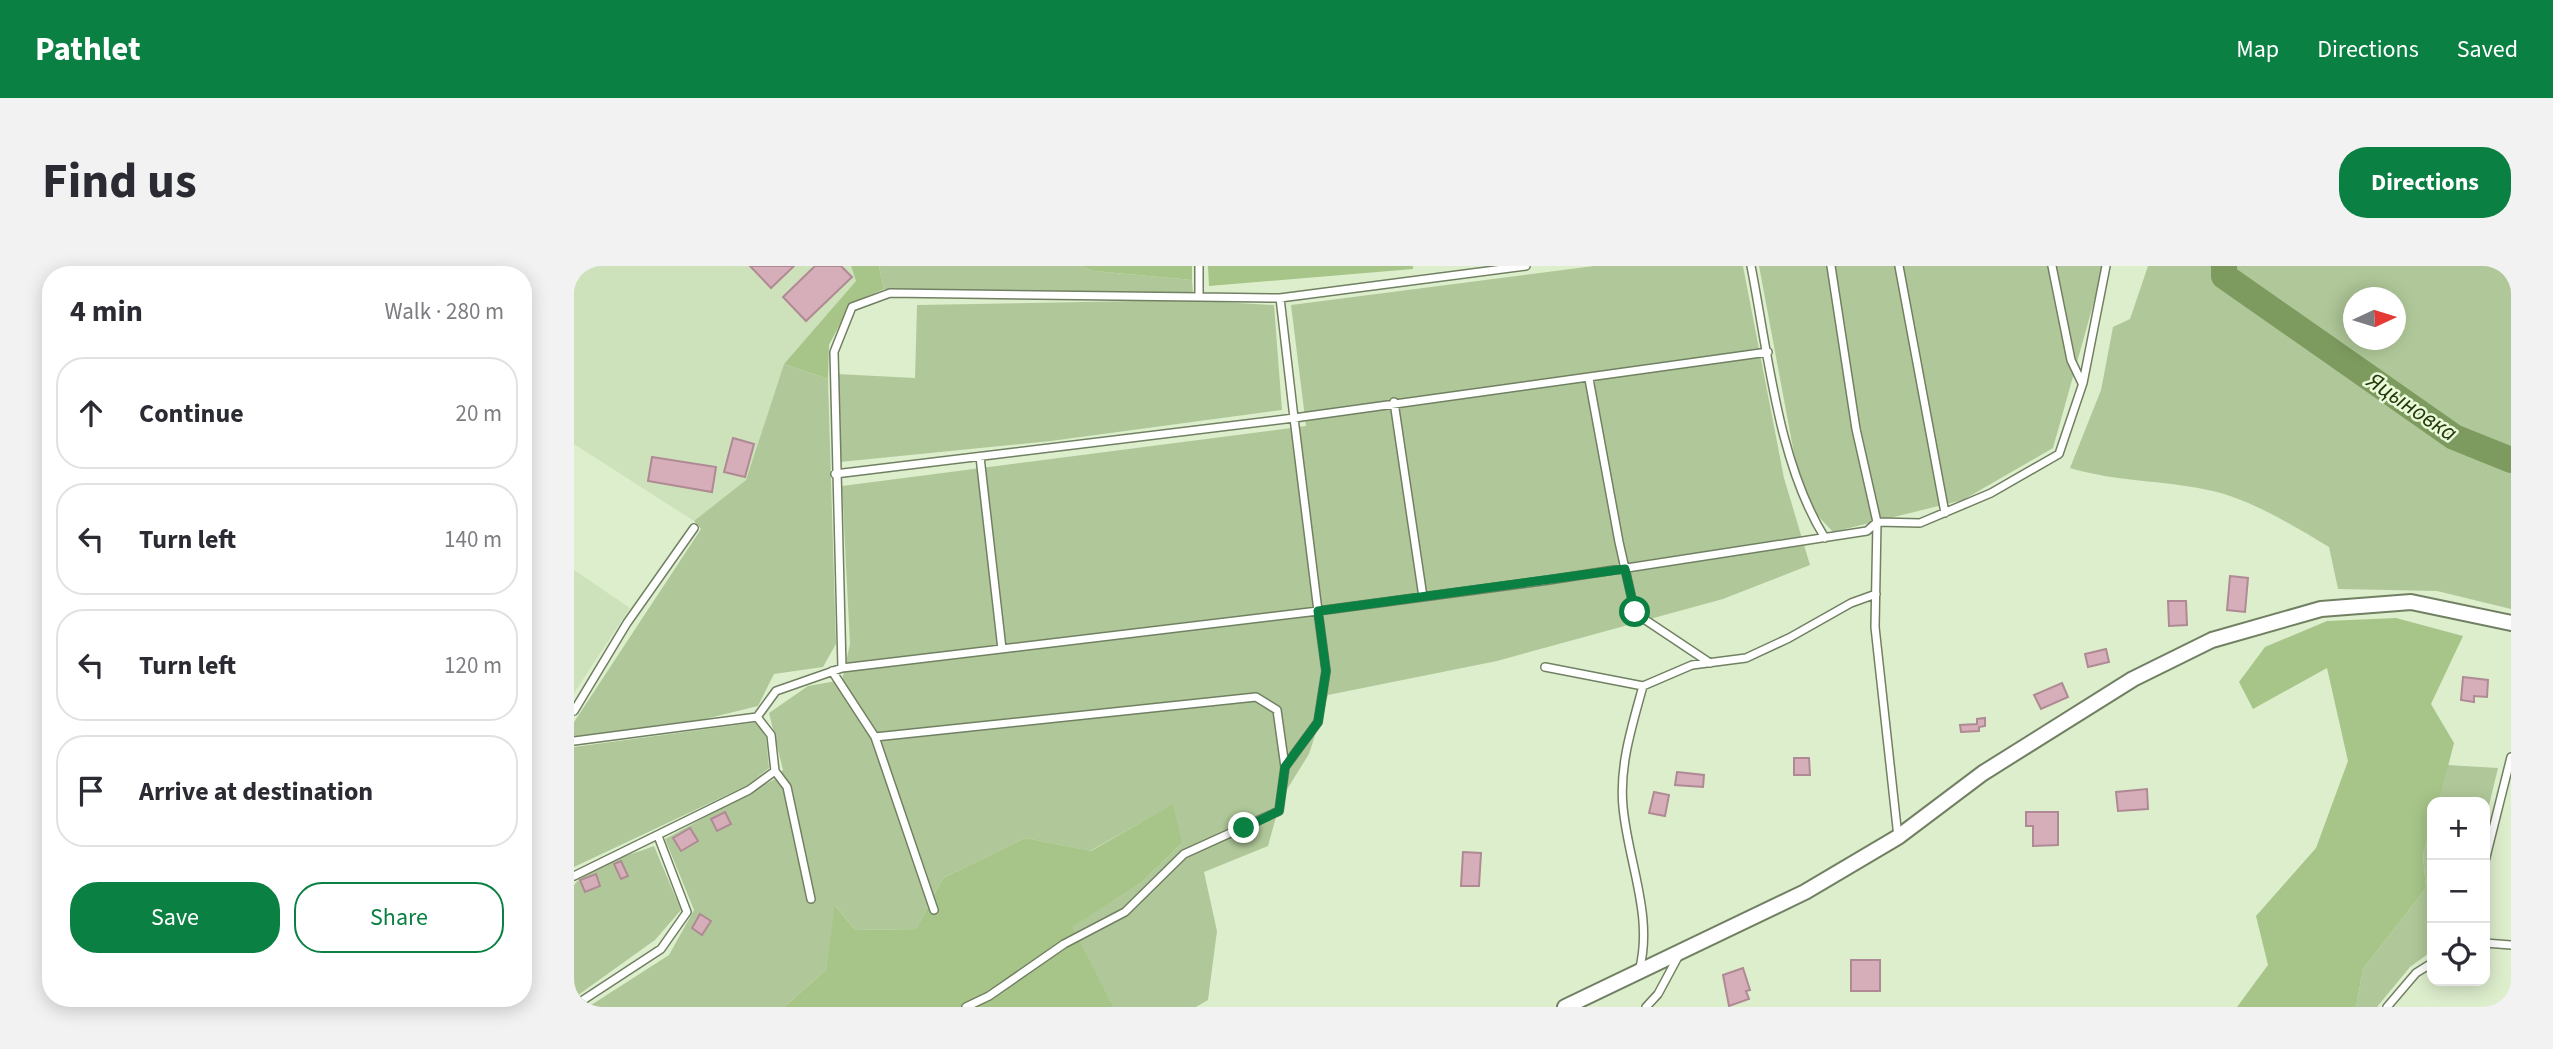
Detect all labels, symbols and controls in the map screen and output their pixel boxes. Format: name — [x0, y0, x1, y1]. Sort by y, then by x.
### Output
text: Pathlet — [35, 26, 141, 73]
text: Map — [2236, 32, 2279, 67]
text: Directions — [2317, 32, 2419, 67]
text: Saved — [2457, 32, 2518, 67]
text: Find us — [42, 147, 197, 217]
button: Directions — [2339, 147, 2511, 218]
north arrow — [2343, 287, 2406, 350]
text: 4 min — [70, 290, 143, 333]
text: Walk · 280 m — [385, 295, 504, 328]
water label: Яцыновка — [2359, 363, 2464, 450]
icon: ahead — [72, 394, 110, 432]
text: Continue — [139, 395, 244, 432]
text: 20 m — [455, 397, 502, 430]
icon: left — [72, 520, 110, 558]
text: Turn left — [139, 521, 236, 558]
text: 140 m — [444, 523, 502, 556]
route start — [1619, 596, 1650, 627]
icon: left — [72, 646, 110, 684]
text: Turn left — [139, 647, 236, 684]
text: 120 m — [444, 649, 502, 682]
icon: arrive — [72, 772, 110, 810]
text: Arrive at destination — [139, 773, 373, 810]
map controls — [2427, 797, 2490, 986]
button: + — [2427, 797, 2490, 860]
route end — [1228, 812, 1259, 843]
button: − — [2427, 860, 2490, 923]
button: Save — [70, 882, 280, 953]
button: Share — [294, 882, 504, 953]
button: locate — [2427, 923, 2490, 986]

